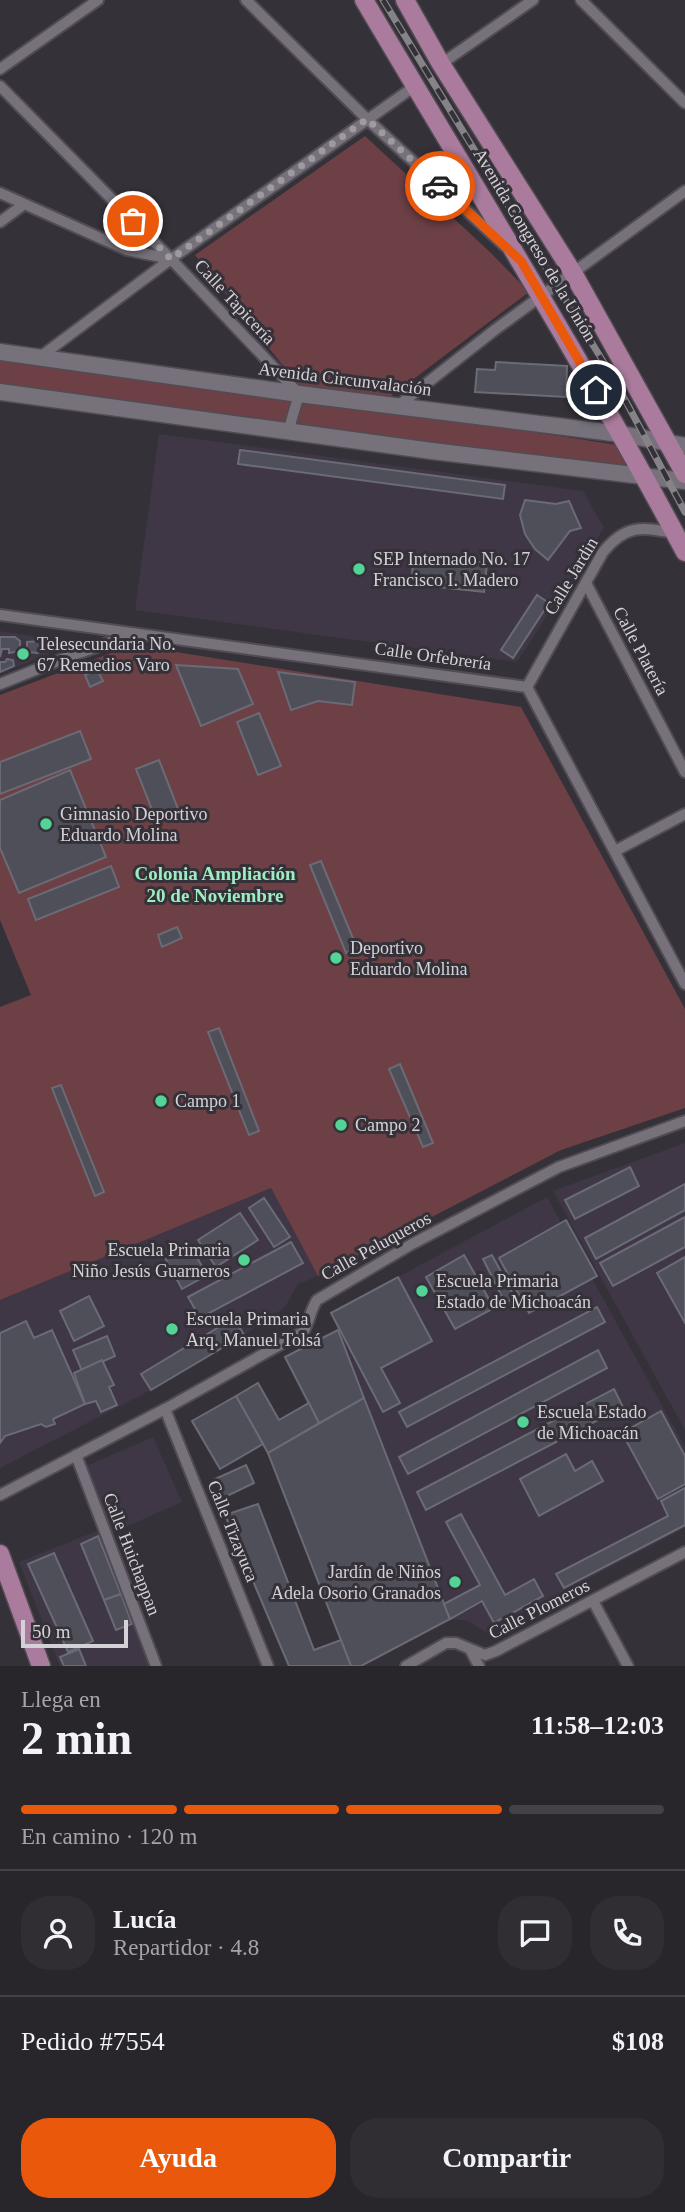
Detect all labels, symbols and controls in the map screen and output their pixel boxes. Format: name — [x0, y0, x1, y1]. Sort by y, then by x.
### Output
street label: Avenida Congreso de la Unión — [469, 145, 601, 345]
courier — [405, 151, 475, 221]
icon: car — [421, 167, 459, 205]
pin — [103, 191, 163, 251]
icon: bag — [114, 202, 152, 240]
street label: Calle Tapicería — [191, 255, 279, 349]
street label: Avenida Circunvalación — [257, 358, 433, 400]
pin — [566, 360, 626, 420]
icon: home — [577, 371, 615, 409]
street label: Calle Jardin — [540, 534, 602, 618]
place label: SEP Internado No. 17 Francisco I. Madero — [373, 549, 530, 590]
marker: SEP Internado No. 17 Francisco I. Madero — [351, 561, 367, 577]
street label: Calle Platería — [609, 603, 673, 699]
place label: Telesecundaria No. 67 Remedios Varo — [37, 634, 176, 675]
street label: Calle Orfebrería — [373, 638, 493, 674]
marker: Telesecundaria No. 67 Remedios Varo — [15, 646, 31, 662]
place label: Gimnasio Deportivo Eduardo Molina — [60, 804, 207, 845]
marker: Gimnasio Deportivo Eduardo Molina — [38, 816, 54, 832]
district label: Colonia Ampliación 20 de Noviembre — [135, 863, 296, 906]
place label: Deportivo Eduardo Molina — [350, 938, 467, 979]
marker: Deportivo Eduardo Molina — [328, 950, 344, 966]
place label: Campo 1 — [175, 1091, 241, 1111]
marker: Campo 1 — [153, 1093, 169, 1109]
place label: Campo 2 — [355, 1115, 421, 1135]
marker: Campo 2 — [333, 1117, 349, 1133]
street label: Calle Peluqueros — [318, 1208, 434, 1284]
place label: Escuela Primaria Niño Jesús Guarneros — [72, 1240, 230, 1281]
marker: Escuela Primaria Niño Jesús Guarneros — [236, 1252, 252, 1268]
place label: Escuela Primaria Estado de Michoacán — [436, 1271, 591, 1312]
marker: Escuela Primaria Estado de Michoacán — [414, 1283, 430, 1299]
place label: Escuela Primaria Arq. Manuel Tolsá — [186, 1309, 321, 1350]
marker: Escuela Primaria Arq. Manuel Tolsá — [164, 1321, 180, 1337]
place label: Escuela Estado de Michoacán — [537, 1402, 646, 1443]
marker: Escuela Estado de Michoacán — [515, 1414, 531, 1430]
street label: Calle Tizayuca — [204, 1477, 262, 1585]
street label: Calle Huichappan — [99, 1490, 165, 1618]
place label: Jardín de Niños Adela Osorio Granados — [271, 1562, 441, 1603]
marker: Jardín de Niños Adela Osorio Granados — [447, 1574, 463, 1590]
street label: Calle Plomeros — [485, 1575, 593, 1643]
scale bar — [21, 1617, 128, 1649]
text: 50 m — [32, 1621, 71, 1642]
text: Llega en — [21, 1687, 101, 1712]
text: 11:58–12:03 — [531, 1711, 664, 1740]
text: 2 min — [21, 1713, 132, 1764]
text: En camino · 120 m — [21, 1824, 197, 1849]
button: person — [21, 1896, 95, 1970]
button: chat — [498, 1896, 572, 1970]
button: phone — [590, 1896, 664, 1970]
text: Lucía — [113, 1905, 177, 1934]
text: Repartidor · 4.8 — [113, 1935, 259, 1960]
text: Pedido #7554 — [21, 2027, 165, 2056]
text: $108 — [612, 2027, 664, 2056]
button: Ayuda — [21, 2118, 336, 2198]
button: Compartir — [350, 2118, 664, 2198]

